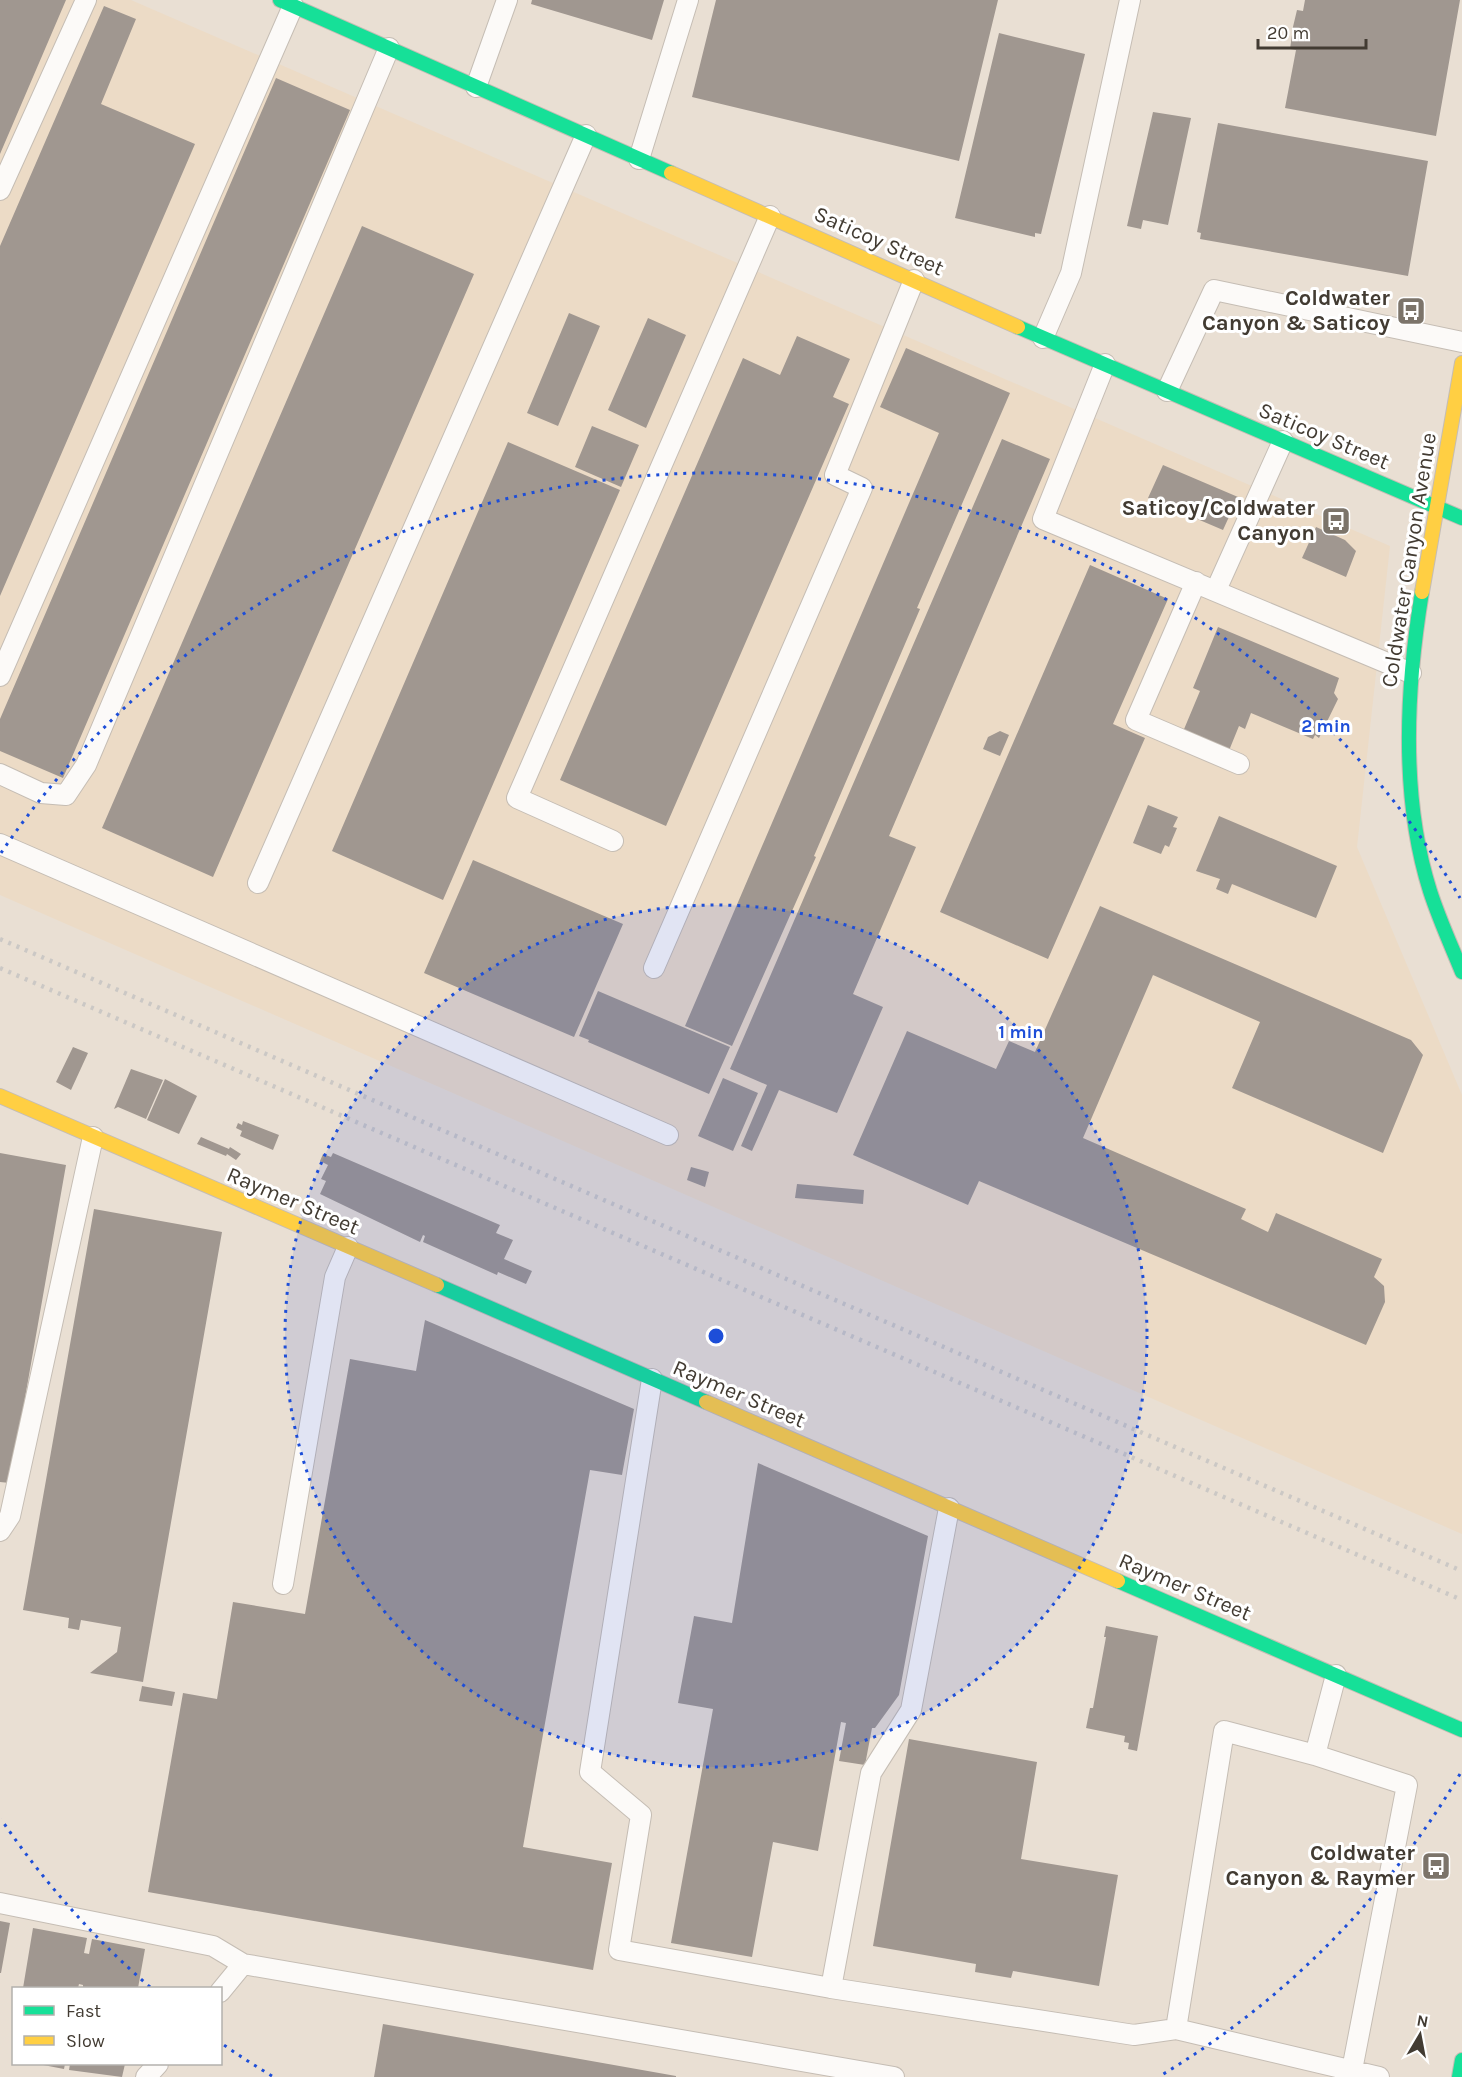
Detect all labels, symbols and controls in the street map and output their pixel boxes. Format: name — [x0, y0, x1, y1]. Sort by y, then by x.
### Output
scale bar — [1258, 12, 1366, 50]
text: 20 m — [1267, 22, 1309, 44]
street label: Saticoy Street — [810, 201, 948, 281]
place label: Coldwater Canyon & Saticoy — [1202, 285, 1390, 336]
bus stop icon: Coldwater Canyon & Saticoy — [1395, 295, 1427, 327]
street label: Saticoy Street — [1255, 397, 1393, 475]
street label: Coldwater Canyon Avenue — [1376, 431, 1442, 689]
place label: Saticoy/Coldwater Canyon — [1122, 495, 1315, 546]
bus stop icon: Saticoy/Coldwater Canyon — [1320, 505, 1352, 537]
text: 2 min — [1301, 715, 1351, 737]
text: 1 min — [998, 1021, 1044, 1043]
street label: Raymer Street — [223, 1161, 363, 1241]
centre of rings — [706, 1326, 726, 1346]
street label: Raymer Street — [669, 1354, 809, 1434]
street label: Raymer Street — [1115, 1547, 1255, 1627]
place label: Coldwater Canyon & Raymer — [1226, 1840, 1415, 1891]
bus stop icon: Coldwater Canyon & Raymer — [1420, 1850, 1452, 1882]
legend — [12, 1987, 222, 2065]
text: Fast — [66, 2000, 101, 2022]
north arrow — [1390, 2005, 1450, 2065]
text: N — [1415, 2010, 1430, 2031]
text: Slow — [66, 2030, 105, 2052]

